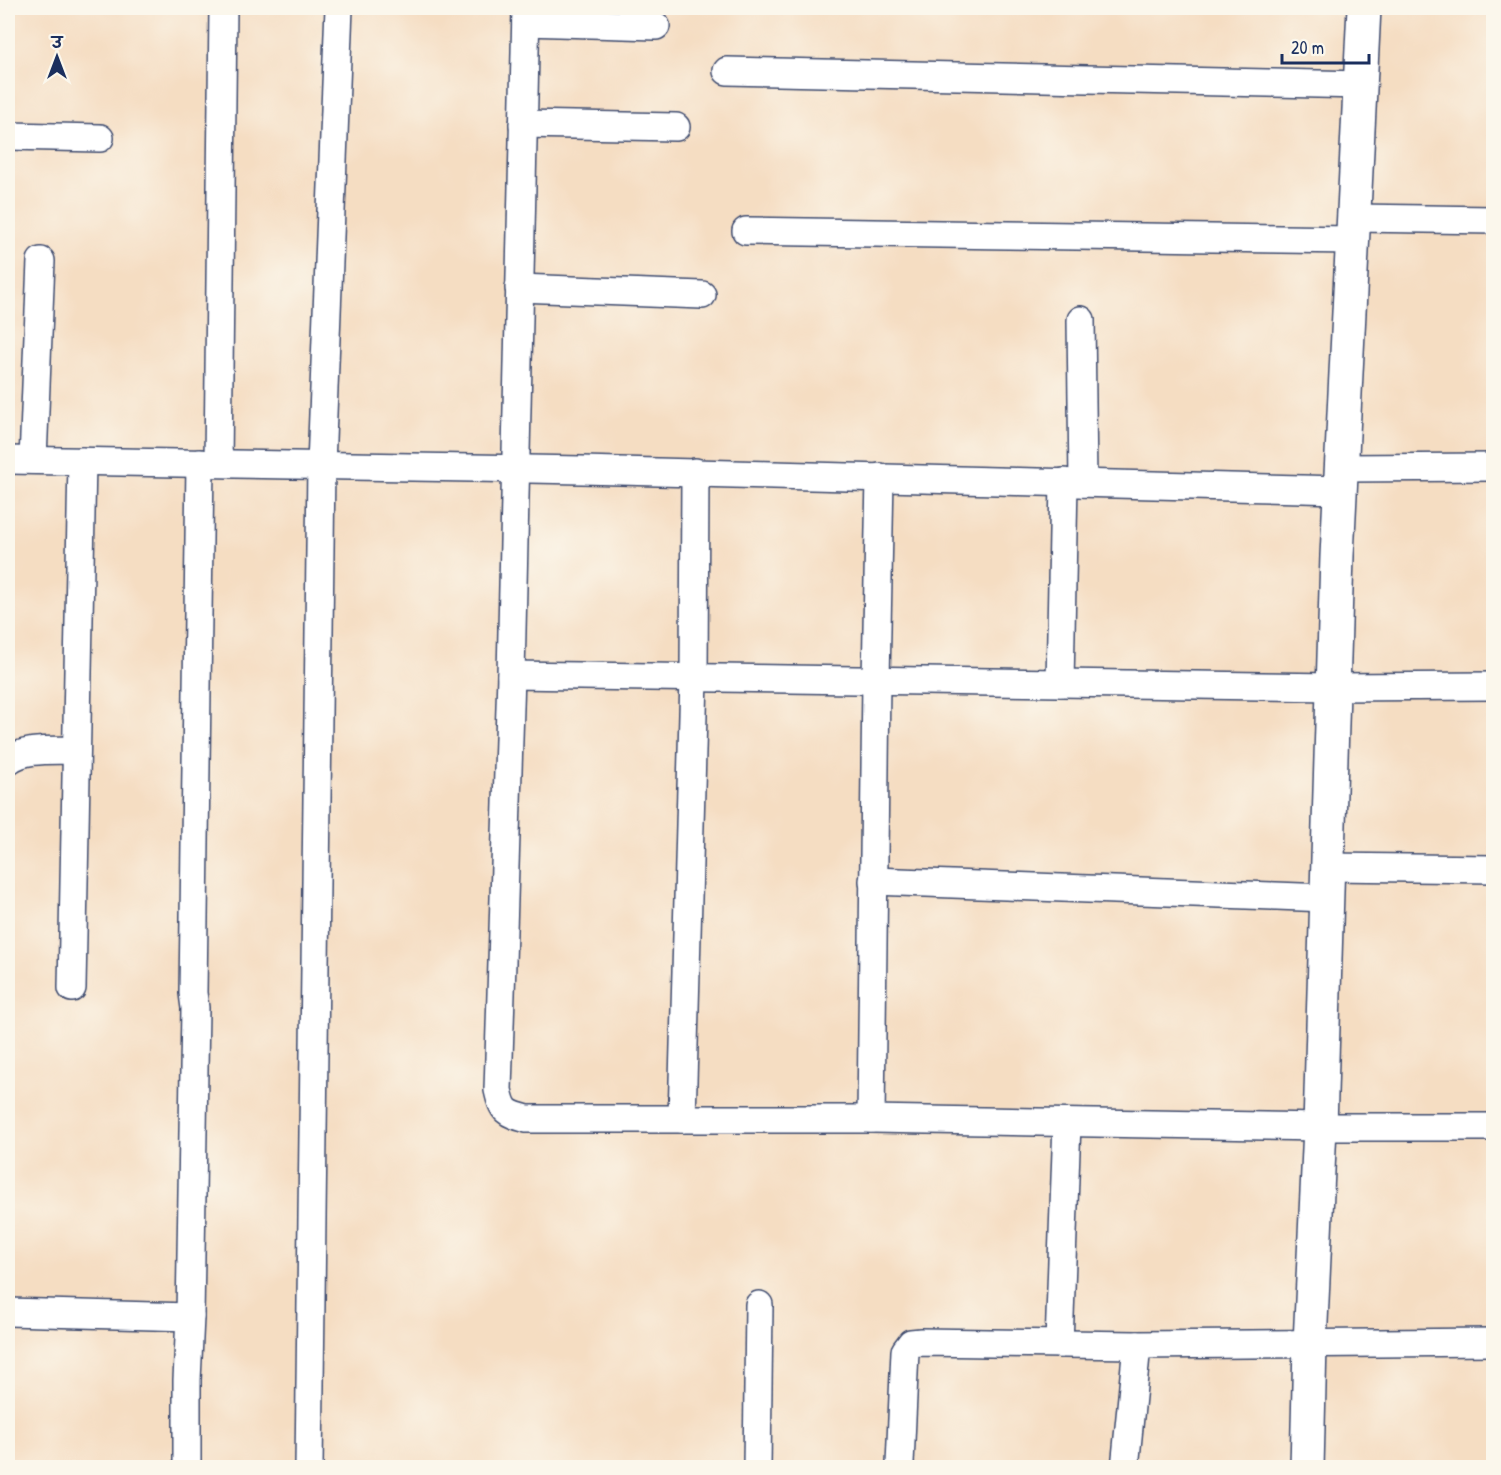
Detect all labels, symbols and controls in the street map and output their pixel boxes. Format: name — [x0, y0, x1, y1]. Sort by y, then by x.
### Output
north arrow — [27, 27, 87, 87]
scale bar — [1282, 27, 1369, 65]
text: उ — [50, 31, 64, 53]
text: 20 m — [1291, 35, 1324, 60]

